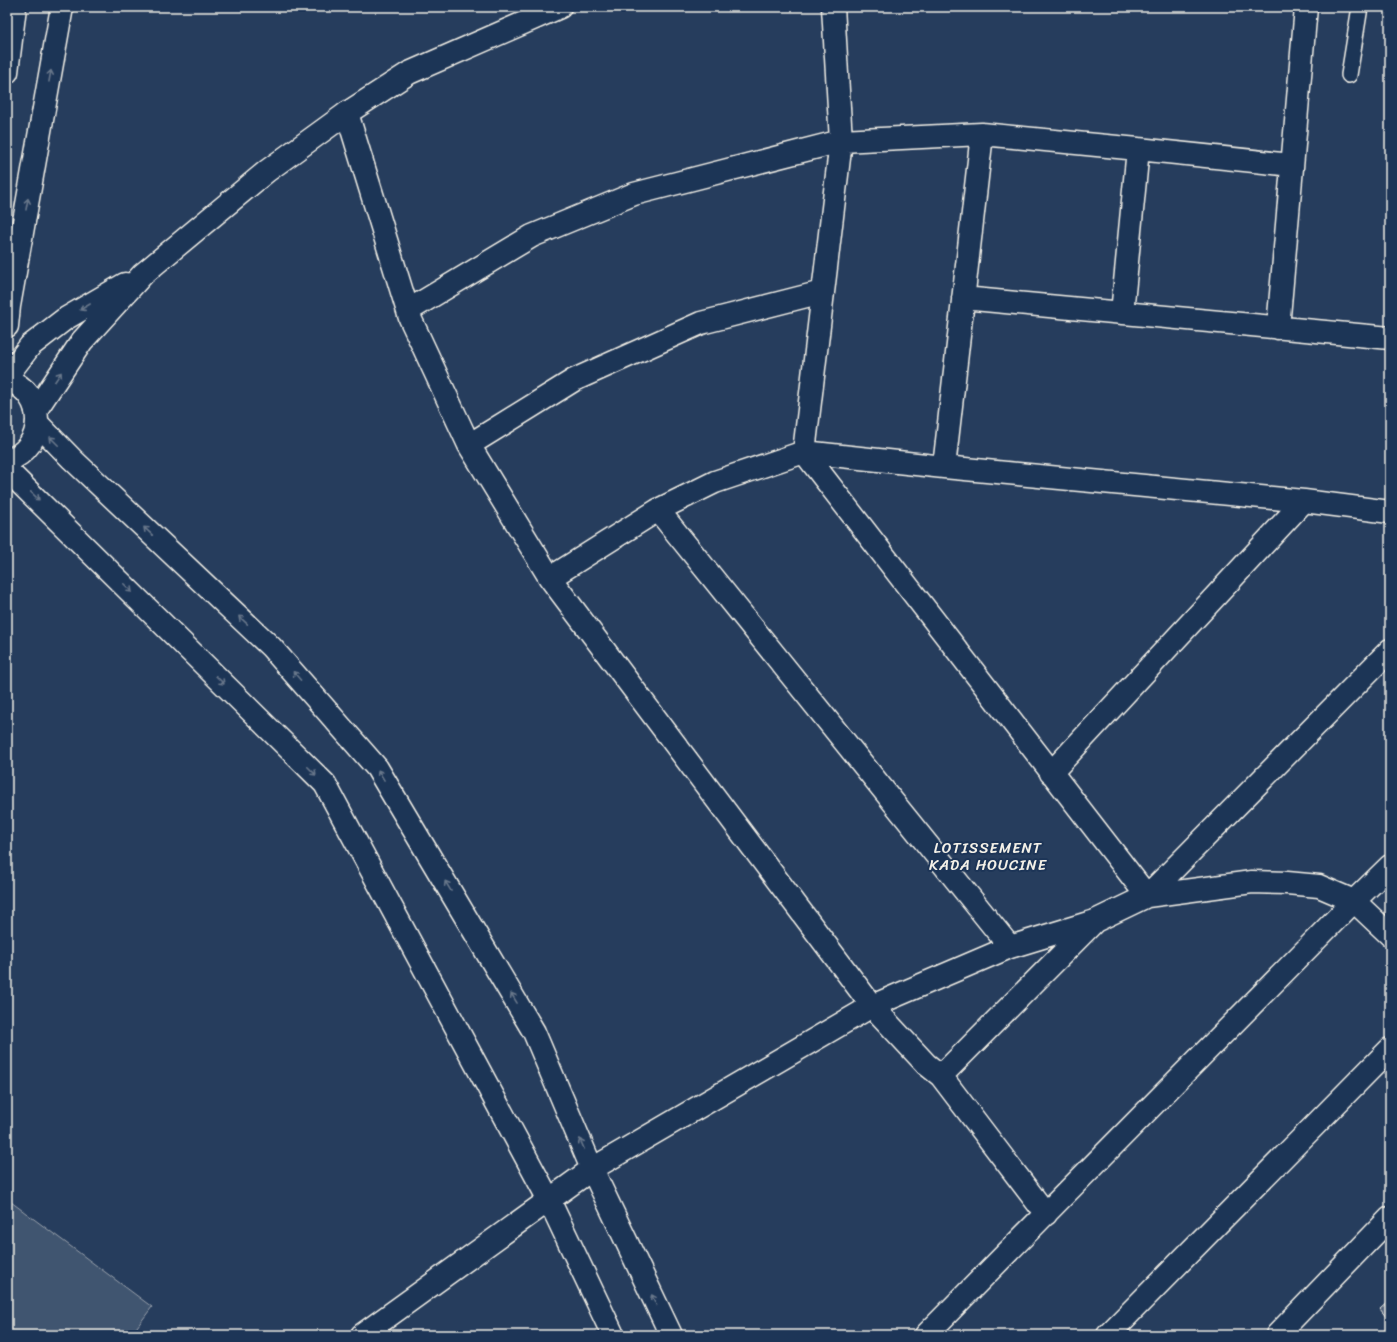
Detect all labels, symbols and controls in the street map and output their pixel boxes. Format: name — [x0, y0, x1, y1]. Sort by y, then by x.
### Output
one-way arrow — [46, 70, 54, 83]
one-way arrow — [23, 198, 31, 211]
one-way arrow — [79, 304, 91, 312]
one-way arrow — [53, 372, 62, 383]
one-way arrow — [49, 436, 59, 446]
one-way arrow — [30, 492, 40, 501]
one-way arrow — [143, 526, 153, 536]
one-way arrow — [123, 583, 133, 593]
one-way arrow — [238, 615, 248, 625]
one-way arrow — [292, 671, 301, 681]
one-way arrow — [215, 675, 225, 685]
one-way arrow — [307, 766, 317, 776]
one-way arrow — [377, 769, 385, 781]
district label: LOTISSEMENT KADA HOUCINE — [929, 835, 1048, 878]
one-way arrow — [443, 881, 451, 893]
one-way arrow — [510, 993, 518, 1004]
one-way arrow — [577, 1138, 585, 1150]
one-way arrow — [650, 1294, 657, 1306]

